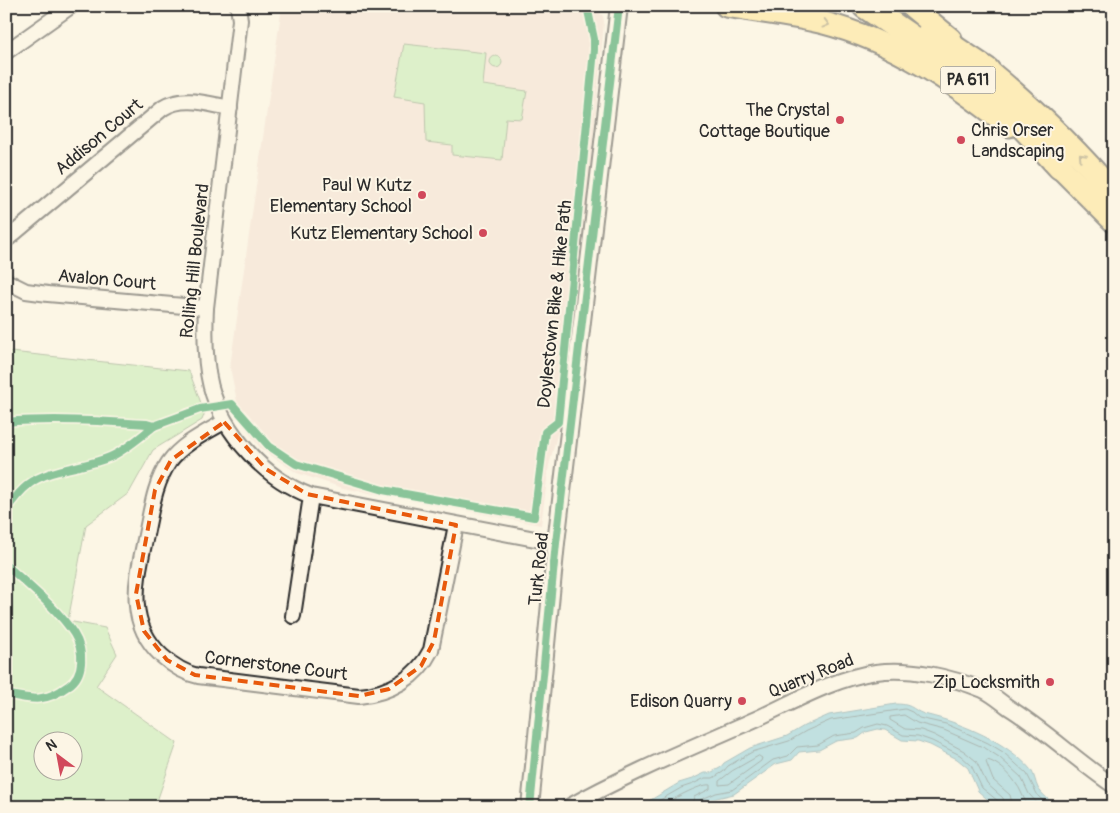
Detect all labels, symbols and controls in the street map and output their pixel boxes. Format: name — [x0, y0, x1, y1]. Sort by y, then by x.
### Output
one-way arrow — [821, 19, 830, 29]
road number: PA 611 — [940, 66, 996, 94]
street label: Addison Court — [50, 93, 148, 180]
place label: The Crystal Cottage Boutique — [699, 99, 830, 143]
marker: The Crystal Cottage Boutique — [834, 114, 846, 126]
place label: Chris Orser Landscaping — [971, 119, 1064, 163]
marker: Chris Orser Landscaping — [955, 134, 967, 146]
one-way arrow — [1079, 154, 1088, 163]
place label: Paul W Kutz Elementary School — [270, 174, 412, 218]
street label: Rolling Hill Boulevard — [175, 183, 215, 339]
marker: Paul W Kutz Elementary School — [416, 189, 428, 201]
street label: Doylestown Bike & Hike Path — [533, 199, 577, 409]
place label: Kutz Elementary School — [290, 222, 473, 245]
marker: Kutz Elementary School — [477, 227, 489, 239]
street label: Avalon Court — [57, 264, 158, 296]
street label: Turk Road — [524, 531, 554, 607]
street label: Cornerstone Court — [203, 646, 350, 686]
street label: Quarry Road — [765, 648, 857, 704]
place label: Zip Locksmith — [933, 671, 1040, 694]
marker: Zip Locksmith — [1044, 676, 1056, 688]
place label: Edison Quarry — [630, 690, 732, 713]
marker: Edison Quarry — [736, 695, 748, 707]
north arrow — [32, 730, 82, 780]
text: N — [43, 736, 60, 755]

